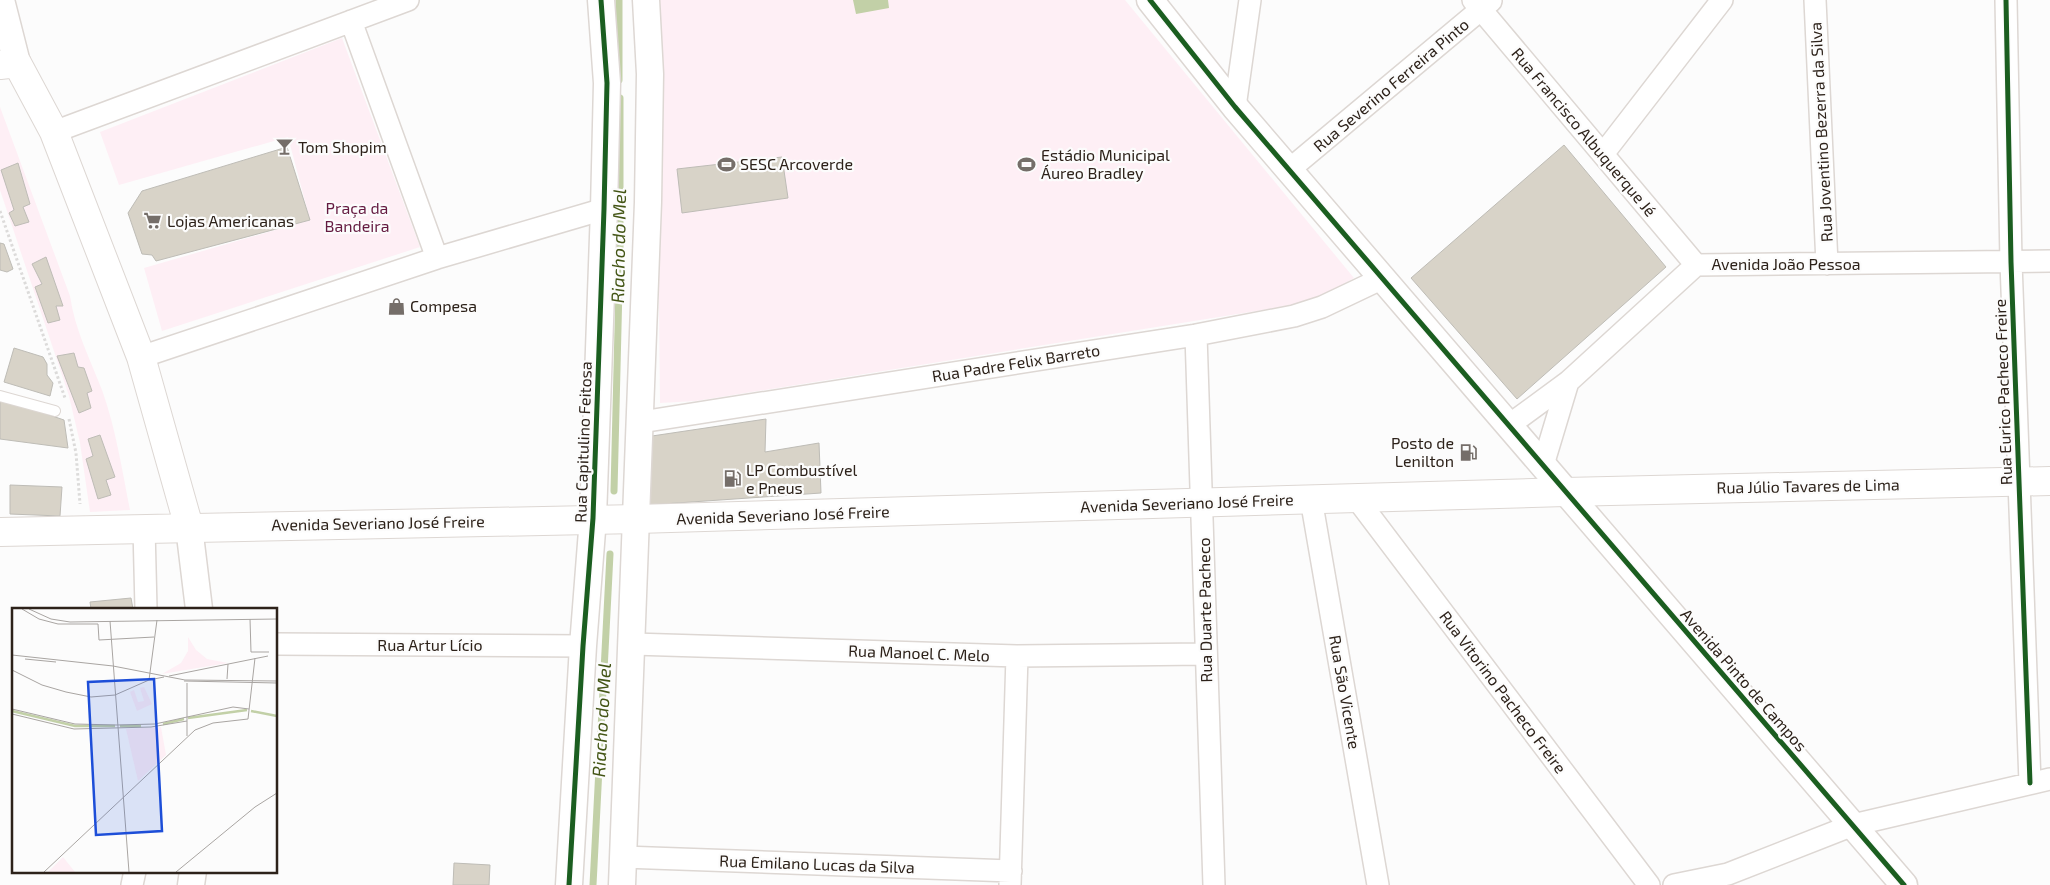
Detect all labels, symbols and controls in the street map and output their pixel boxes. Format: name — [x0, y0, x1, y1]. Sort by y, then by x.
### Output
street label: Rua Severino Ferreira Pinto — [1309, 14, 1472, 155]
street label: Rua Joventino Bezerra da Silva — [1805, 22, 1836, 242]
street label: Rua Francisco Albuquerque Jé — [1508, 44, 1661, 220]
bar icon: Tom Shopim — [274, 137, 294, 157]
place label: Tom Shopim — [298, 137, 387, 156]
place label: Estádio Municipal Áureo Bradley — [1041, 145, 1170, 182]
sports icon: SESC Arcoverde — [716, 154, 736, 174]
place label: SESC Arcoverde — [740, 154, 853, 173]
sports icon: Estádio Municipal Áureo Bradley — [1017, 154, 1037, 174]
water label: Riacho do Mel — [606, 189, 630, 303]
park label: Praça da Bandeira — [325, 198, 389, 235]
supermarket icon: Lojas Americanas — [143, 211, 163, 231]
place label: Lojas Americanas — [167, 211, 294, 231]
street label: Avenida João Pessoa — [1711, 254, 1861, 273]
shop icon: Compesa — [386, 296, 406, 316]
place label: Compesa — [410, 296, 477, 315]
street label: Rua Eurico Pacheco Freire — [1990, 299, 2015, 485]
street label: Rua Padre Felix Barreto — [931, 340, 1101, 385]
street label: Rua Capitulino Feitosa — [570, 361, 595, 523]
place label: Posto de Lenilton — [1391, 433, 1454, 470]
fuel station icon: Posto de Lenilton — [1458, 442, 1478, 462]
place label: LP Combustível e Pneus — [746, 460, 858, 497]
fuel station icon: LP Combustível e Pneus — [722, 469, 742, 489]
street label: Rua Júlio Tavares de Lima — [1716, 474, 1900, 497]
street label: Avenida Severiano José Freire — [1080, 489, 1294, 516]
street label: Avenida Severiano José Freire — [676, 501, 890, 528]
street label: Avenida Severiano José Freire — [271, 511, 485, 534]
street label: Rua Duarte Pacheco — [1194, 537, 1215, 683]
street label: Avenida Pinto de Campos — [1677, 605, 1811, 755]
street label: Rua Vitorino Pacheco Freire — [1436, 607, 1571, 777]
inset map — [12, 608, 278, 872]
street label: Rua São Vicente — [1326, 633, 1365, 750]
street label: Rua Artur Lício — [377, 635, 483, 654]
street label: Rua Manoel C. Melo — [848, 641, 990, 664]
water label: Riacho do Mel — [587, 662, 615, 778]
street label: Rua Emilano Lucas da Silva — [719, 851, 915, 876]

